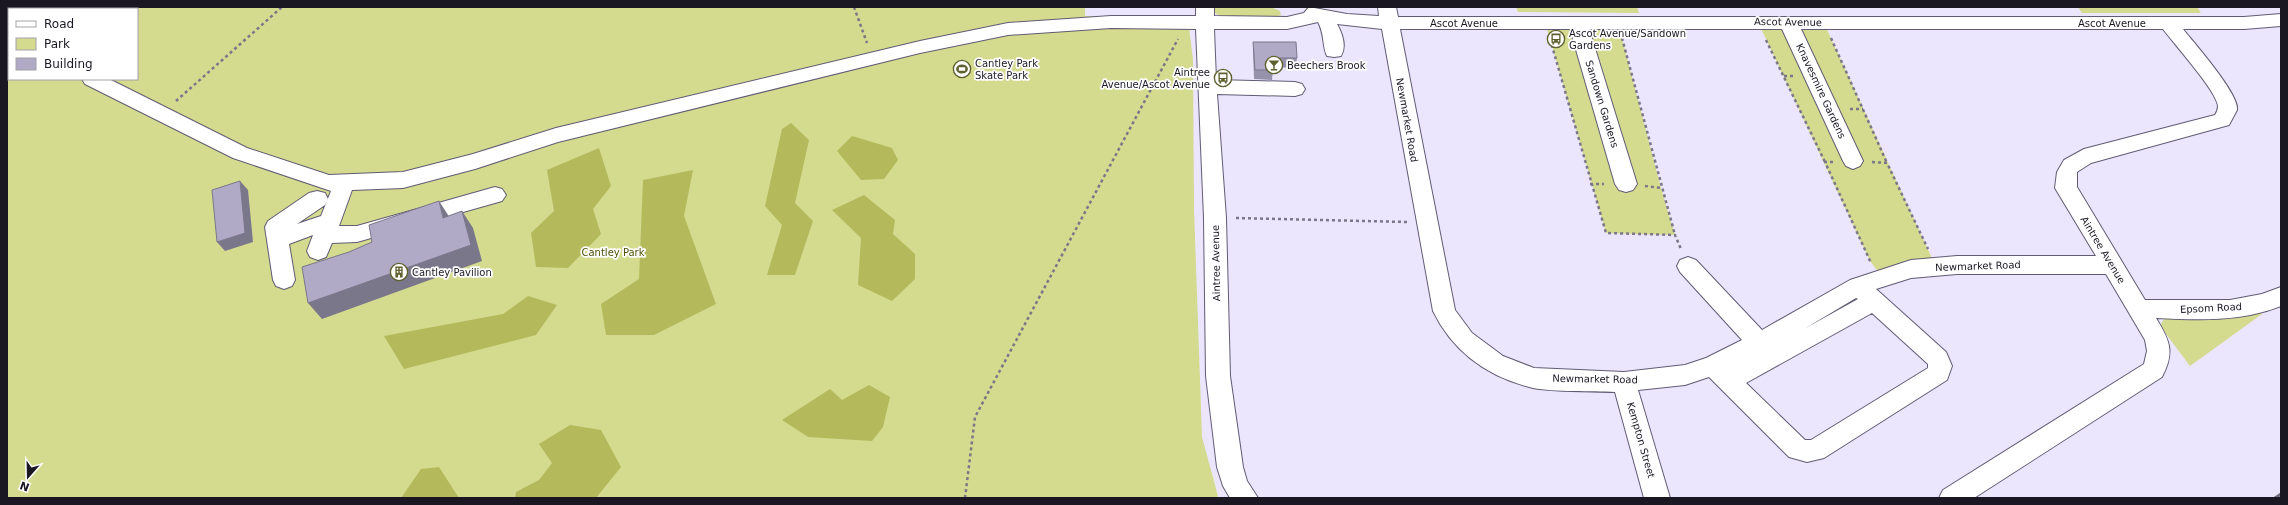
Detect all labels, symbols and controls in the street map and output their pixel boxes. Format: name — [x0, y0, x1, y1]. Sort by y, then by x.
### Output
legend — [8, 8, 138, 80]
street label: Ascot Avenue — [1754, 16, 1822, 28]
text: Road — [44, 17, 74, 31]
street label: Ascot Avenue — [1430, 18, 1498, 29]
street label: Ascot Avenue — [2078, 18, 2146, 29]
place label: Ascot Avenue/Sandown Gardens — [1569, 28, 1686, 51]
bus stop icon: Ascot Avenue/Sandown Gardens — [1546, 29, 1566, 49]
text: Park — [44, 37, 70, 51]
street label: Knavesmire Gardens — [1794, 42, 1848, 140]
bar icon: Beechers Brook — [1264, 55, 1284, 75]
text: Building — [44, 57, 93, 71]
place label: Cantley Park Skate Park — [975, 58, 1038, 81]
sports icon: Cantley Park Skate Park — [952, 59, 972, 79]
street label: Sandown Gardens — [1583, 59, 1621, 149]
place label: Beechers Brook — [1287, 60, 1366, 71]
place label: Aintree Avenue/Ascot Avenue — [1102, 67, 1210, 90]
bus stop icon: Aintree Avenue/Ascot Avenue — [1213, 68, 1233, 88]
street label: Newmarket Road — [1394, 77, 1420, 163]
street label: Aintree Avenue — [2079, 214, 2127, 286]
street label: Aintree Avenue — [1210, 225, 1222, 301]
park label: Cantley Park — [581, 247, 645, 258]
street label: Newmarket Road — [1935, 259, 2021, 273]
building icon: Cantley Pavilion — [389, 262, 409, 282]
place label: Cantley Pavilion — [412, 267, 492, 278]
street label: Epsom Road — [2180, 301, 2242, 315]
street label: Newmarket Road — [1552, 373, 1638, 385]
street label: Kempton Street — [1625, 401, 1657, 479]
north arrow — [8, 457, 48, 497]
text: N — [18, 478, 31, 494]

